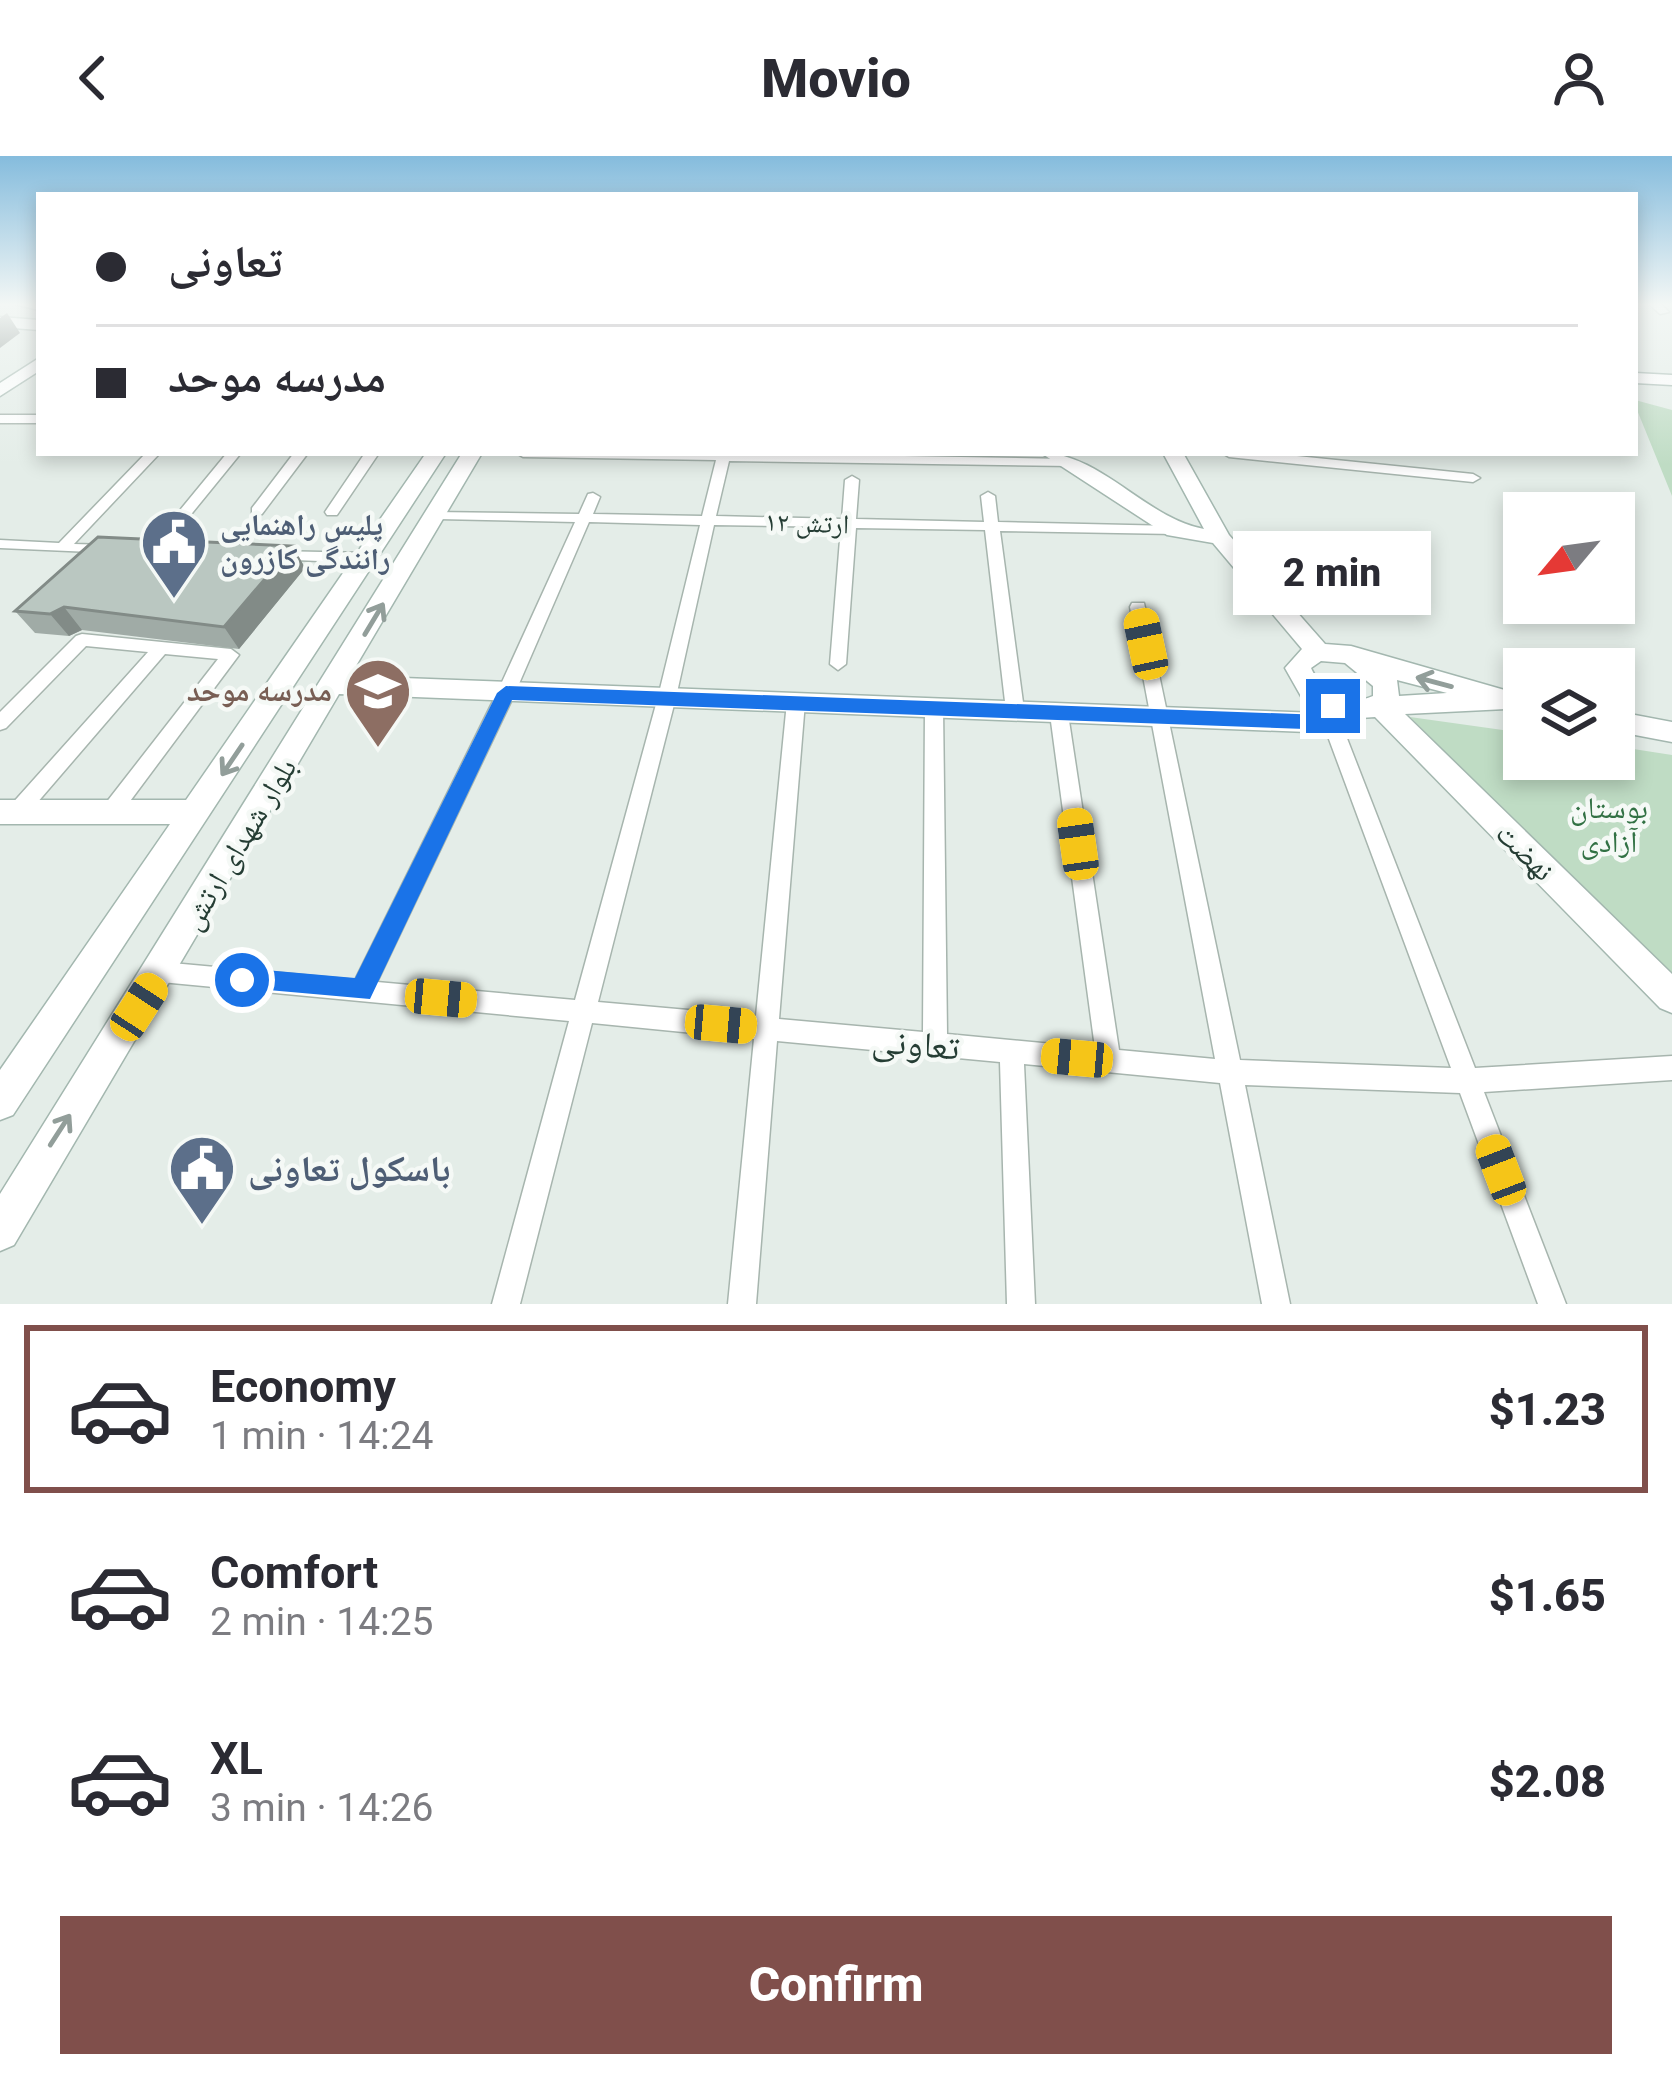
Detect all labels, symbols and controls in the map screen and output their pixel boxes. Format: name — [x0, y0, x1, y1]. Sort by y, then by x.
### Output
icon: back — [60, 45, 126, 111]
icon: person — [1546, 45, 1612, 111]
text: Movio — [761, 47, 911, 110]
text: تعاونی — [168, 235, 282, 288]
text: مدرسه موحد — [168, 350, 386, 403]
north arrow — [1503, 492, 1635, 624]
map controls — [1503, 492, 1635, 780]
street label: ارتش ۱۲ — [764, 506, 850, 540]
public building icon: پلیس راهنمایی رانندگی کازرون — [139, 507, 209, 601]
place label: پلیس راهنمایی رانندگی کازرون — [220, 507, 390, 577]
callout: 2 min — [1234, 532, 1432, 616]
text: 2 min — [1283, 550, 1381, 596]
one-way arrow — [362, 603, 386, 637]
car — [1121, 605, 1171, 683]
button: layers — [1503, 648, 1635, 780]
school or university icon: مدرسه موحد — [343, 656, 413, 750]
one-way arrow — [1416, 670, 1454, 692]
place label: مدرسه موحد — [187, 673, 332, 708]
route end — [1306, 679, 1360, 733]
one-way arrow — [220, 742, 245, 776]
street label: بلوار شهدای ارتش — [174, 752, 304, 936]
park label: بوستان آزادی — [1570, 790, 1648, 860]
car — [1055, 806, 1101, 882]
street label: نهضت — [1489, 815, 1562, 888]
route start — [215, 953, 269, 1007]
car — [104, 967, 174, 1047]
car — [404, 977, 478, 1019]
car — [684, 1003, 758, 1045]
street label: تعاونی — [870, 1019, 961, 1069]
car — [1040, 1037, 1114, 1079]
one-way arrow — [48, 1114, 73, 1148]
car — [1471, 1130, 1531, 1210]
public building icon: باسکول تعاونی — [167, 1133, 237, 1227]
place label: باسکول تعاونی — [248, 1148, 450, 1191]
icon: car — [66, 1355, 174, 1463]
text: Economy — [210, 1360, 396, 1413]
text: $1.23 — [1489, 1383, 1606, 1436]
text: 1 min · 14:24 — [210, 1413, 433, 1459]
icon: car — [66, 1541, 174, 1649]
text: Comfort — [210, 1546, 378, 1599]
text: $1.65 — [1489, 1569, 1606, 1622]
text: 2 min · 14:25 — [210, 1599, 433, 1645]
icon: car — [66, 1727, 174, 1835]
text: XL — [210, 1732, 263, 1785]
text: $2.08 — [1489, 1755, 1606, 1808]
text: 3 min · 14:26 — [210, 1785, 433, 1831]
button: Confirm — [60, 1916, 1612, 2054]

